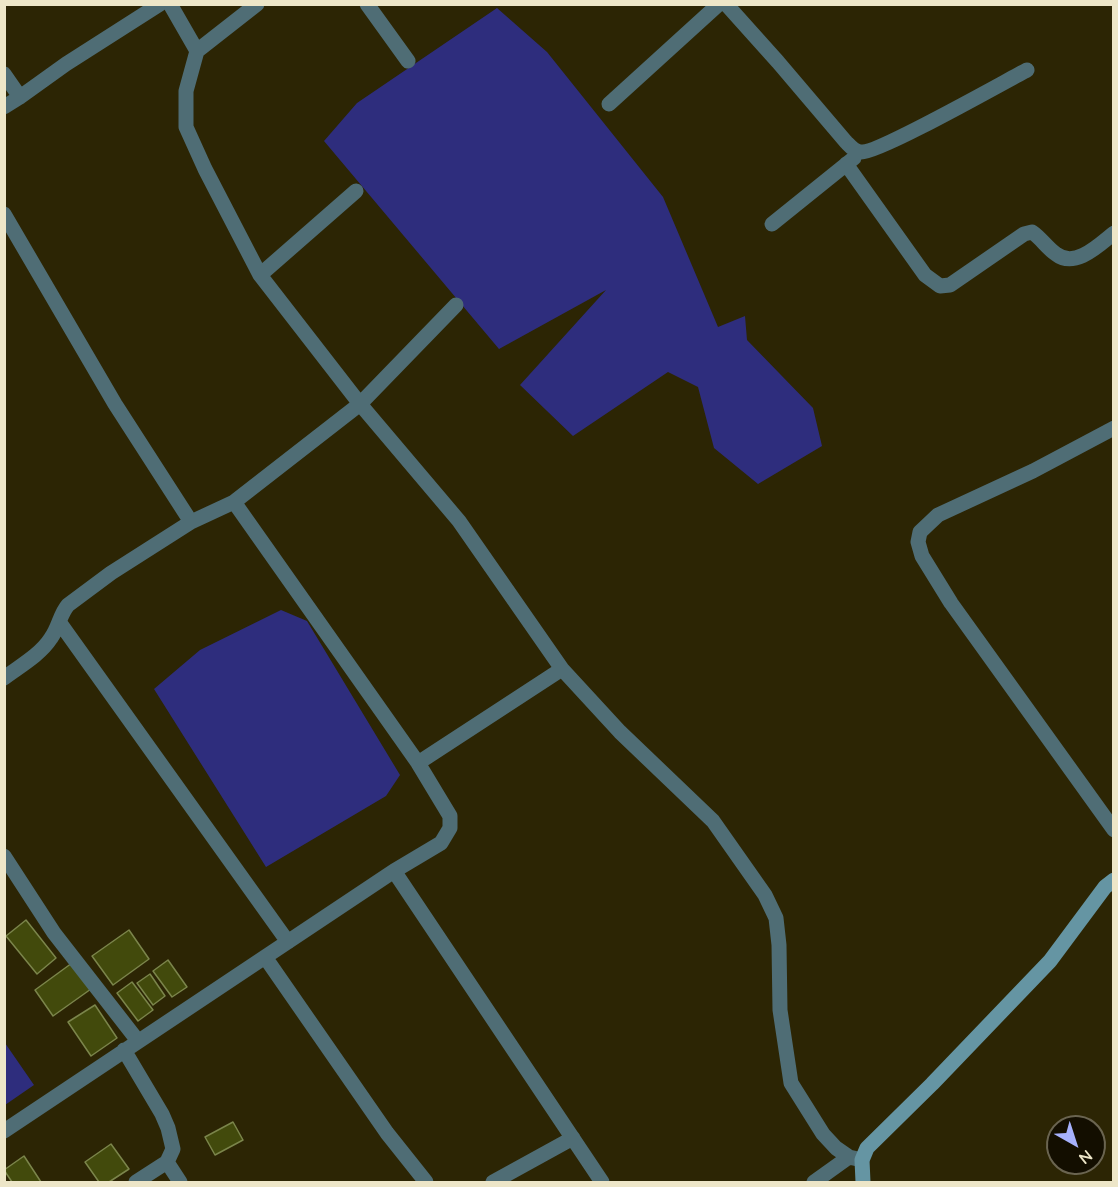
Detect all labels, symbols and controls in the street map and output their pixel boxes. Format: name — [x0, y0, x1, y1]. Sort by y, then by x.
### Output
north arrow — [1046, 1115, 1106, 1175]
text: N — [1075, 1146, 1097, 1169]

